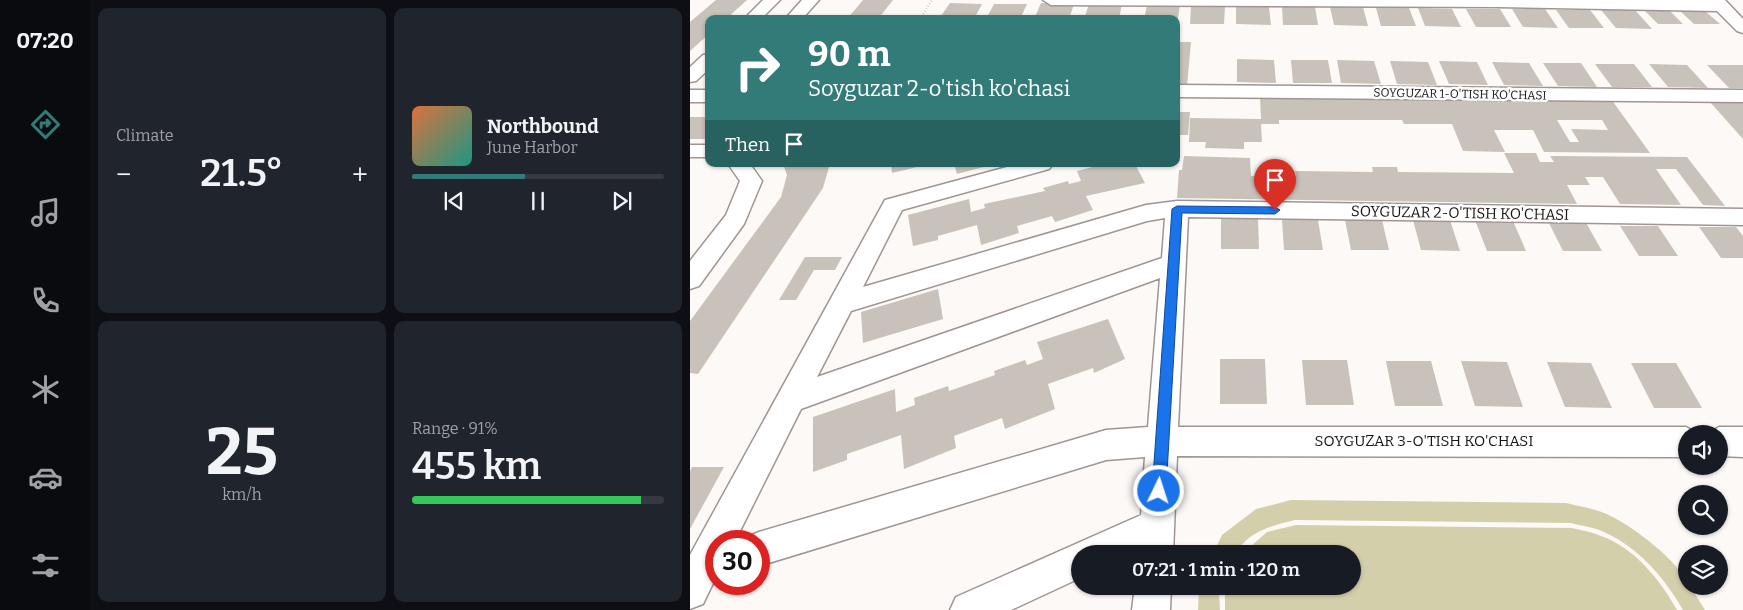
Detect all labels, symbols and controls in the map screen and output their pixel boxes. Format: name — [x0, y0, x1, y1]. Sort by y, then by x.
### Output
text: 07:20 — [16, 27, 74, 54]
text: 90 m — [808, 33, 891, 75]
icon: right — [725, 35, 790, 100]
text: Soyguzar 2-o'tish ko'chasi — [808, 75, 1070, 102]
street label: SOYGUZAR 1-O'TISH KO'CHASI — [1373, 85, 1547, 103]
icon: directions — [28, 107, 63, 142]
text: Northbound — [487, 115, 599, 138]
text: Climate — [116, 126, 174, 145]
icon: arrive — [780, 130, 808, 158]
text: Then — [725, 133, 770, 156]
text: June Harbor — [487, 138, 578, 157]
text: 21.5° — [200, 150, 283, 196]
text: − — [116, 158, 131, 191]
text: + — [352, 158, 368, 191]
pin — [1254, 159, 1296, 210]
icon: arrive — [1261, 166, 1289, 194]
icon: previous — [440, 187, 468, 215]
icon: pause — [524, 187, 552, 215]
icon: next — [608, 187, 636, 215]
icon: music — [28, 195, 63, 230]
street label: SOYGUZAR 2-O'TISH KO'CHASI — [1351, 202, 1569, 224]
icon: phone — [28, 283, 63, 318]
icon: climate — [28, 372, 63, 407]
text: 25 — [206, 413, 278, 491]
text: Range · 91% — [412, 419, 498, 438]
map controls — [1678, 425, 1728, 595]
button: sound — [1678, 425, 1728, 475]
street label: SOYGUZAR 3-O'TISH KO'CHASI — [1315, 432, 1533, 450]
text: 455 km — [412, 443, 541, 489]
icon: car — [28, 460, 63, 495]
position arrow — [1132, 464, 1184, 516]
text: km/h — [222, 485, 262, 504]
button: search — [1678, 485, 1728, 535]
speed limit sign: 30 — [705, 530, 770, 595]
button: layers — [1678, 545, 1728, 595]
icon: filters — [28, 548, 63, 583]
text: 07:21 · 1 min · 120 m — [1132, 558, 1300, 581]

